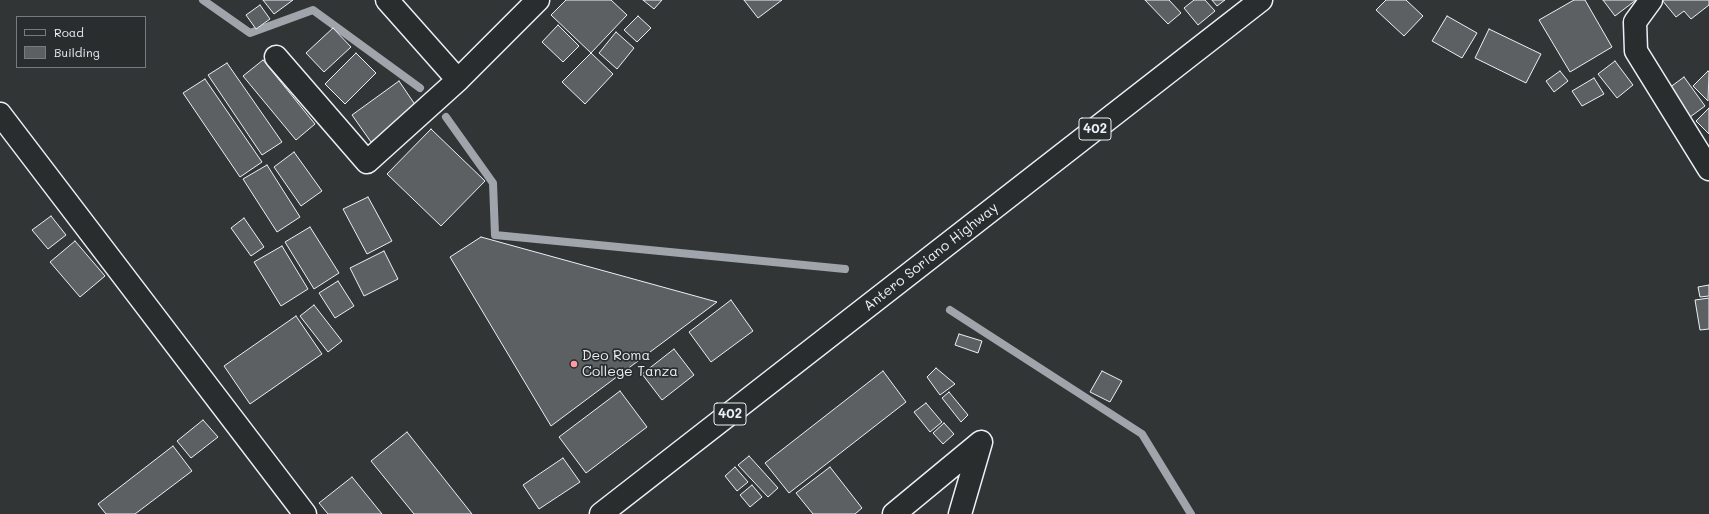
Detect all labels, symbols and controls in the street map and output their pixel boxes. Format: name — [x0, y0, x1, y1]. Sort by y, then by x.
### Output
legend — [16, 16, 146, 68]
text: Road — [54, 24, 84, 40]
text: Building — [54, 44, 100, 60]
road number: 402 — [1079, 118, 1111, 140]
street label: Antero Soriano Highway — [860, 199, 1002, 315]
place label: Deo Roma College Tanza — [582, 348, 678, 380]
marker: Deo Roma College Tanza — [569, 359, 579, 369]
road number: 402 — [714, 403, 746, 425]

